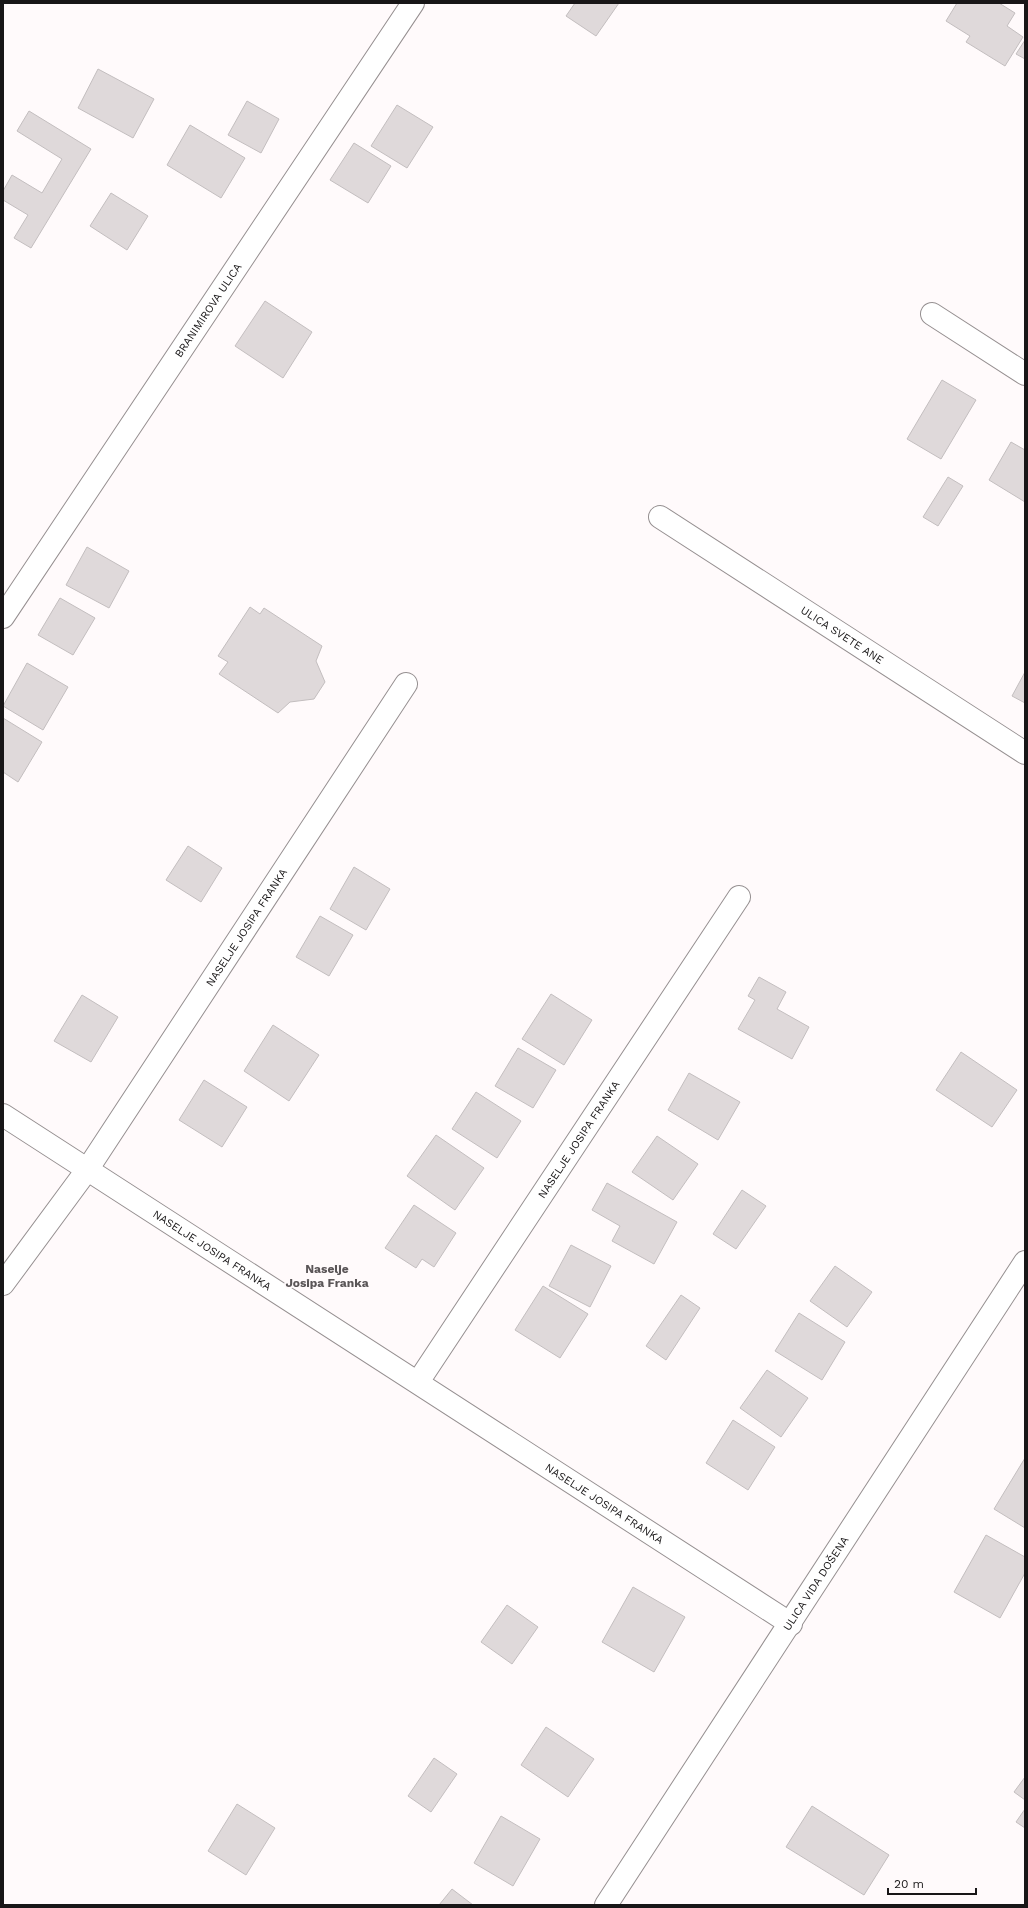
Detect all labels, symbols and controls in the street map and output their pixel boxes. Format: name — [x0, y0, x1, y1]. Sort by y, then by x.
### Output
street label: BRANIMIROVA ULICA — [172, 261, 244, 360]
street label: ULICA SVETE ANE — [798, 603, 886, 666]
street label: NASELJE JOSIPA FRANKA — [203, 866, 290, 989]
street label: NASELJE JOSIPA FRANKA — [535, 1078, 622, 1201]
street label: NASELJE JOSIPA FRANKA — [151, 1207, 274, 1293]
district label: Naselje Josipa Franka — [285, 1262, 369, 1290]
street label: NASELJE JOSIPA FRANKA — [543, 1461, 666, 1546]
street label: ULICA VIDA DOŠENA — [780, 1534, 851, 1633]
scale bar — [888, 1870, 976, 1896]
text: 20 m — [894, 1877, 924, 1891]

